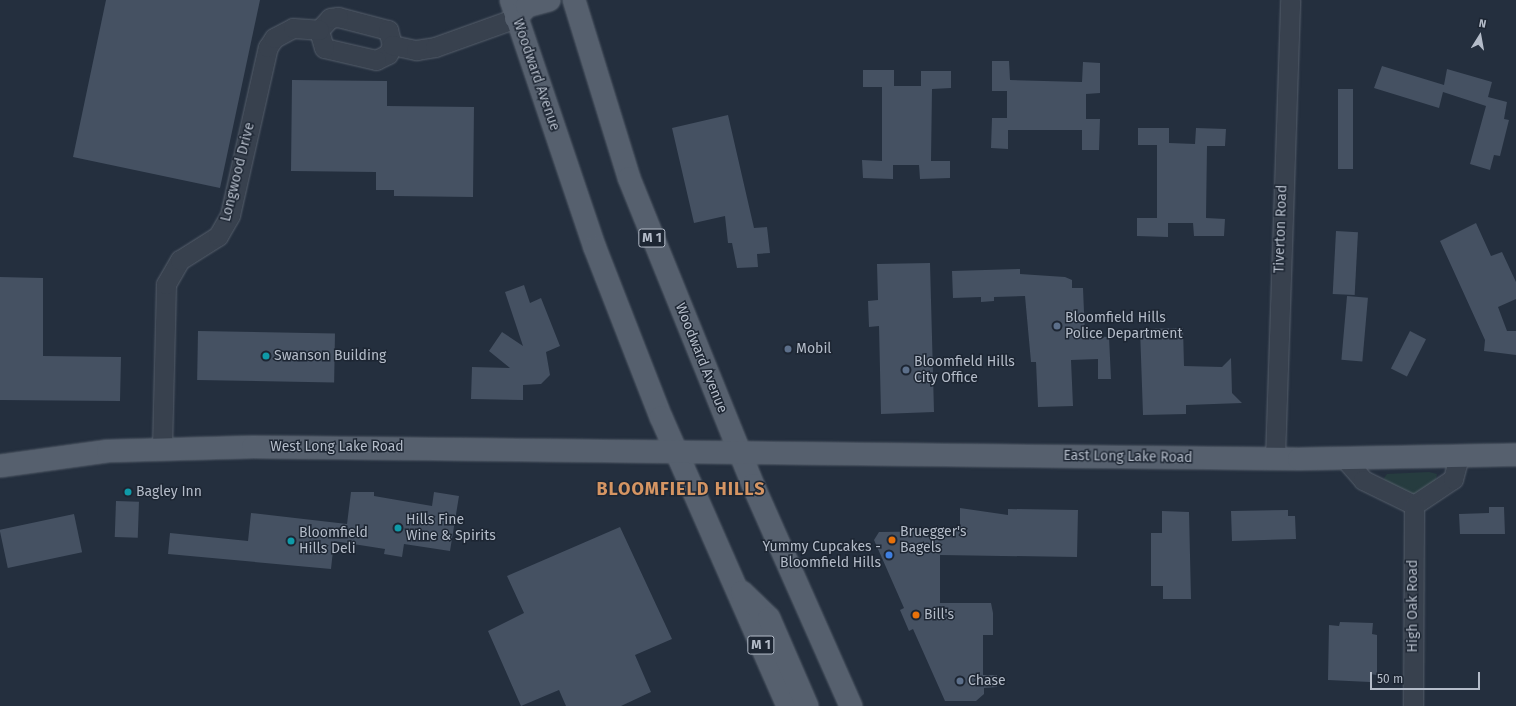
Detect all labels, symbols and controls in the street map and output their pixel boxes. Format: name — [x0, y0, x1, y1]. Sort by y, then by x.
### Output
north arrow — [1460, 16, 1500, 56]
street label: Woodward Avenue — [509, 17, 563, 133]
text: N — [1478, 17, 1487, 31]
street label: Longwood Drive — [218, 121, 258, 223]
street label: Tiverton Road — [1271, 185, 1291, 273]
road number: M 1 — [638, 227, 666, 249]
street label: Woodward Avenue — [671, 301, 731, 415]
place label: Bloomfield Hills Police Department — [1065, 310, 1182, 342]
marker: Bloomfield Hills Police Department — [1052, 321, 1062, 331]
place label: Mobil — [796, 341, 831, 357]
marker: Mobil — [783, 344, 793, 354]
place label: Swanson Building — [274, 348, 386, 364]
marker: Swanson Building — [261, 351, 271, 361]
place label: Bloomfield Hills City Office — [914, 354, 1015, 386]
marker: Bloomfield Hills City Office — [901, 365, 911, 375]
street label: West Long Lake Road — [270, 439, 404, 455]
street label: East Long Lake Road — [1063, 447, 1193, 467]
district label: BLOOMFIELD HILLS — [597, 478, 765, 500]
place label: Bagley Inn — [136, 484, 202, 500]
marker: Bagley Inn — [123, 487, 133, 497]
place label: Hills Fine Wine & Spirits — [406, 512, 496, 544]
marker: Hills Fine Wine & Spirits — [393, 523, 403, 533]
place label: Bruegger's Bagels — [900, 524, 967, 556]
place label: Bloomfield Hills Deli — [299, 525, 368, 558]
marker: Bruegger's Bagels — [887, 535, 897, 545]
marker: Bloomfield Hills Deli — [286, 536, 296, 546]
place label: Yummy Cupcakes - Bloomfield Hills — [763, 539, 881, 572]
marker: Yummy Cupcakes - Bloomfield Hills — [884, 550, 894, 560]
street label: High Oak Road — [1405, 560, 1421, 652]
place label: Bill's — [924, 607, 954, 623]
marker: Bill's — [911, 610, 921, 620]
road number: M 1 — [747, 634, 775, 656]
scale bar — [1372, 664, 1482, 690]
text: 50 m — [1377, 672, 1403, 686]
place label: Chase — [968, 673, 1006, 689]
marker: Chase — [955, 676, 965, 686]

